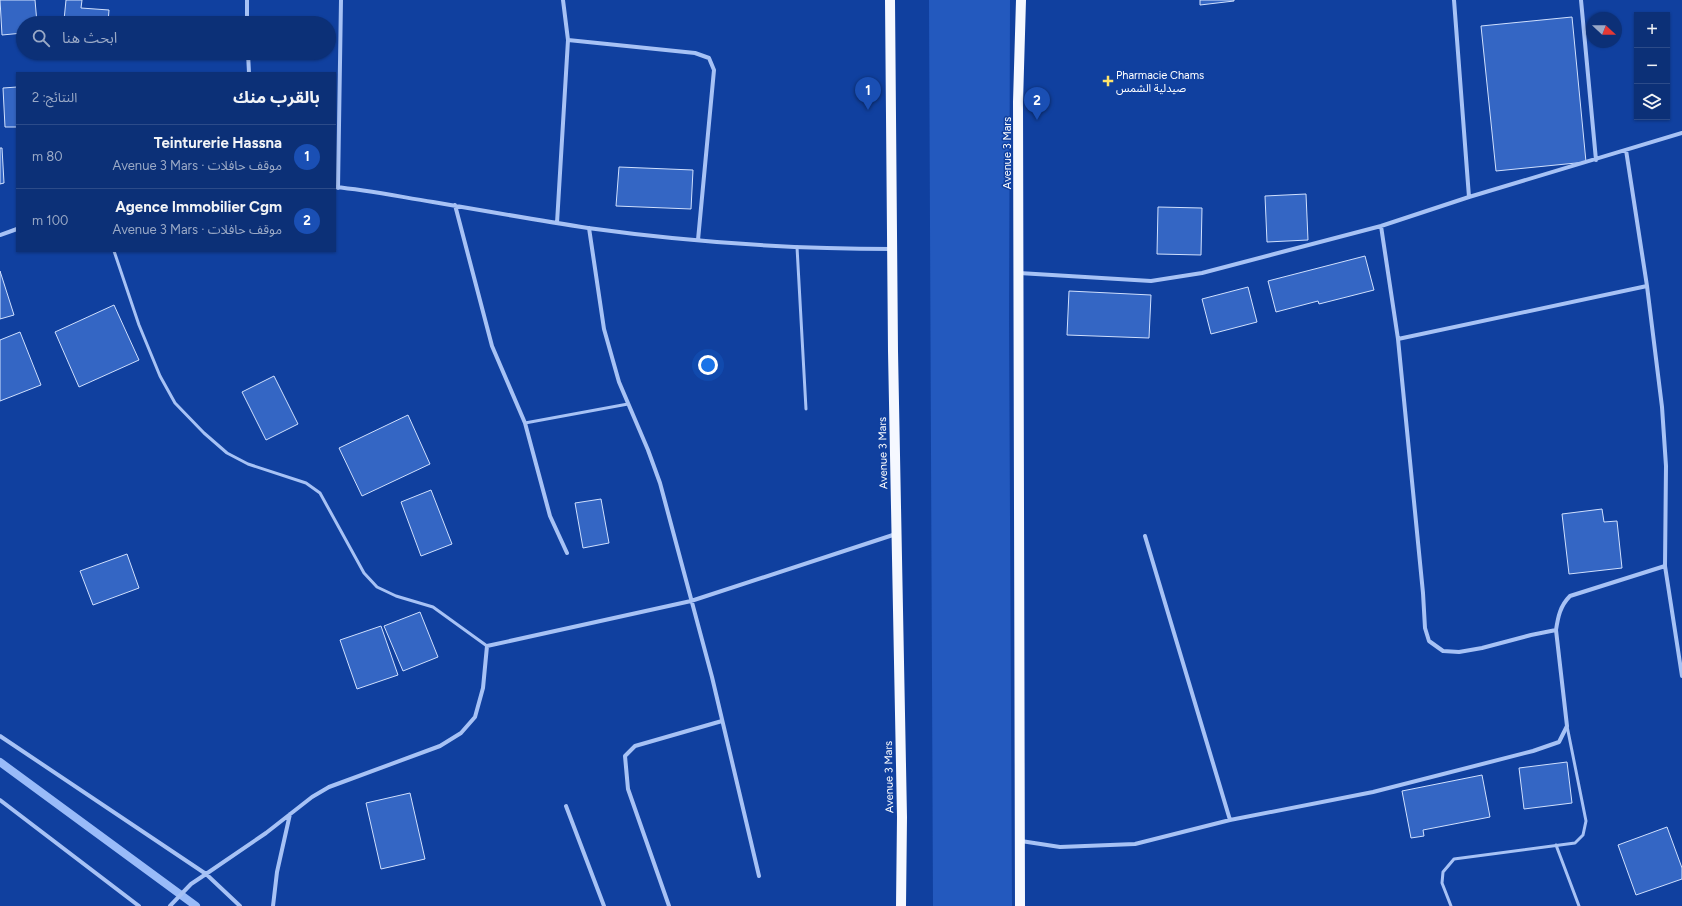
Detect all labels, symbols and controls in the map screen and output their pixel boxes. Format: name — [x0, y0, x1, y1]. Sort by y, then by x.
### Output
north arrow — [1586, 12, 1622, 48]
map controls — [1634, 12, 1670, 120]
button: + — [1634, 12, 1670, 48]
search box — [16, 16, 336, 60]
icon: search — [30, 27, 52, 49]
text: ابحث هنا — [62, 29, 117, 47]
button: − — [1634, 48, 1670, 84]
place label: Pharmacie Chams صيدلية الشمس — [1116, 69, 1204, 95]
marker: Pharmacie Chams صيدلية الشمس — [1103, 76, 1113, 86]
pin: 1 — [855, 77, 881, 110]
button: layers — [1634, 84, 1670, 120]
text: بالقرب منك — [233, 87, 320, 107]
pin: 2 — [1024, 87, 1050, 120]
text: النتائج: 2 — [32, 90, 77, 105]
street label: Avenue 3 Mars — [1001, 117, 1014, 189]
text: Teinturerie Hassna — [154, 134, 282, 152]
text: 80 m — [32, 149, 63, 164]
text: 1 — [304, 149, 310, 164]
text: موقف حافلات · Avenue 3 Mars — [113, 158, 282, 173]
text: Agence Immobilier Cgm — [115, 198, 282, 216]
text: 100 m — [32, 213, 68, 228]
text: 2 — [303, 213, 311, 228]
text: موقف حافلات · Avenue 3 Mars — [113, 222, 282, 237]
your location — [698, 355, 718, 375]
street label: Avenue 3 Mars — [876, 417, 890, 489]
street label: Avenue 3 Mars — [882, 741, 896, 813]

